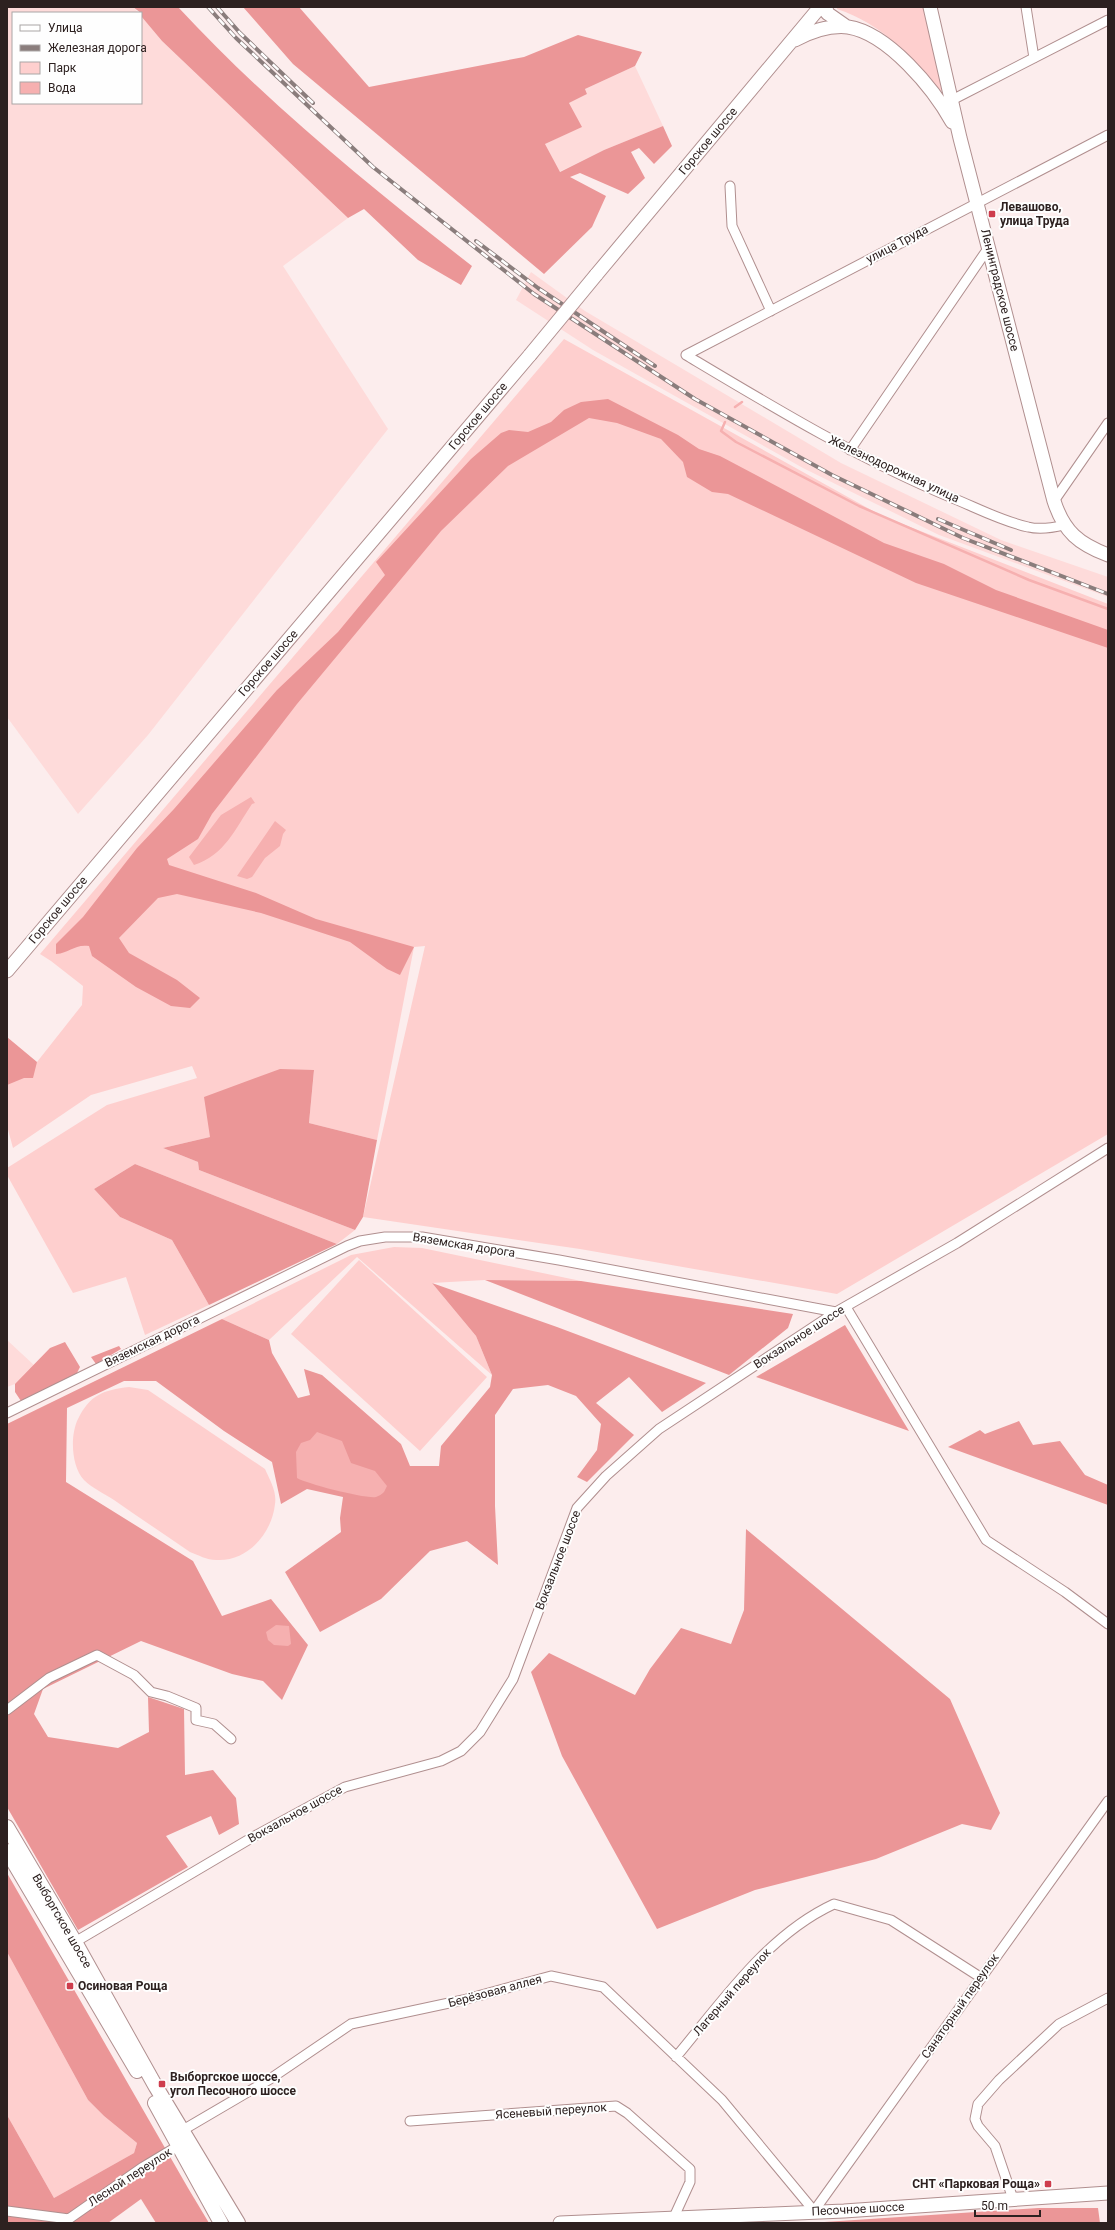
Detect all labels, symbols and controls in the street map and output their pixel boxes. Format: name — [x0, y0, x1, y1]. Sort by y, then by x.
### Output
legend — [12, 12, 142, 104]
text: Улица — [48, 21, 83, 35]
text: Железная дорога — [48, 41, 147, 55]
text: Парк — [48, 61, 77, 75]
text: Вода — [48, 81, 76, 95]
street label: Горское шоссе — [676, 105, 740, 177]
place label: Левашово, улица Труда — [1000, 200, 1070, 228]
marker: Левашово, улица Труда — [987, 209, 997, 219]
street label: улица Труда — [864, 222, 930, 266]
street label: Ленинградское шоссе — [978, 227, 1022, 353]
street label: Горское шоссе — [446, 380, 510, 452]
street label: Железнодорожная улица — [826, 433, 962, 505]
street label: Горское шоссе — [235, 627, 301, 699]
street label: Горское шоссе — [26, 874, 90, 946]
street label: Вяземская дорога — [412, 1230, 516, 1260]
street label: Вокзальное шоссе — [751, 1302, 847, 1372]
street label: Вяземская дорога — [102, 1312, 202, 1370]
street label: Вокзальное шоссе — [533, 1508, 583, 1612]
street label: Вокзальное шоссе — [245, 1782, 345, 1846]
street label: Выборгское шоссе — [29, 1871, 95, 1971]
street label: Лагерный переулок — [690, 1945, 774, 2039]
street label: Санаторный переулок — [918, 1950, 1002, 2061]
street label: Берёзовая аллея — [447, 1972, 543, 2010]
place label: Осиновая Роща — [78, 1979, 168, 1993]
marker: Осиновая Роща — [65, 1981, 75, 1991]
place label: Выборгское шоссе, угол Песочного шоссе — [170, 2070, 297, 2098]
marker: Выборгское шоссе, угол Песочного шоссе — [157, 2079, 167, 2089]
street label: Ясеневый переулок — [495, 2100, 608, 2122]
street label: Лесной переулок — [86, 2144, 175, 2209]
place label: СНТ «Парковая Роща» — [912, 2177, 1040, 2191]
marker: СНТ «Парковая Роща» — [1043, 2179, 1053, 2189]
scale bar — [975, 2192, 1040, 2218]
text: 50 m — [981, 2199, 1008, 2213]
street label: Песочное шоссе — [811, 2200, 905, 2218]

